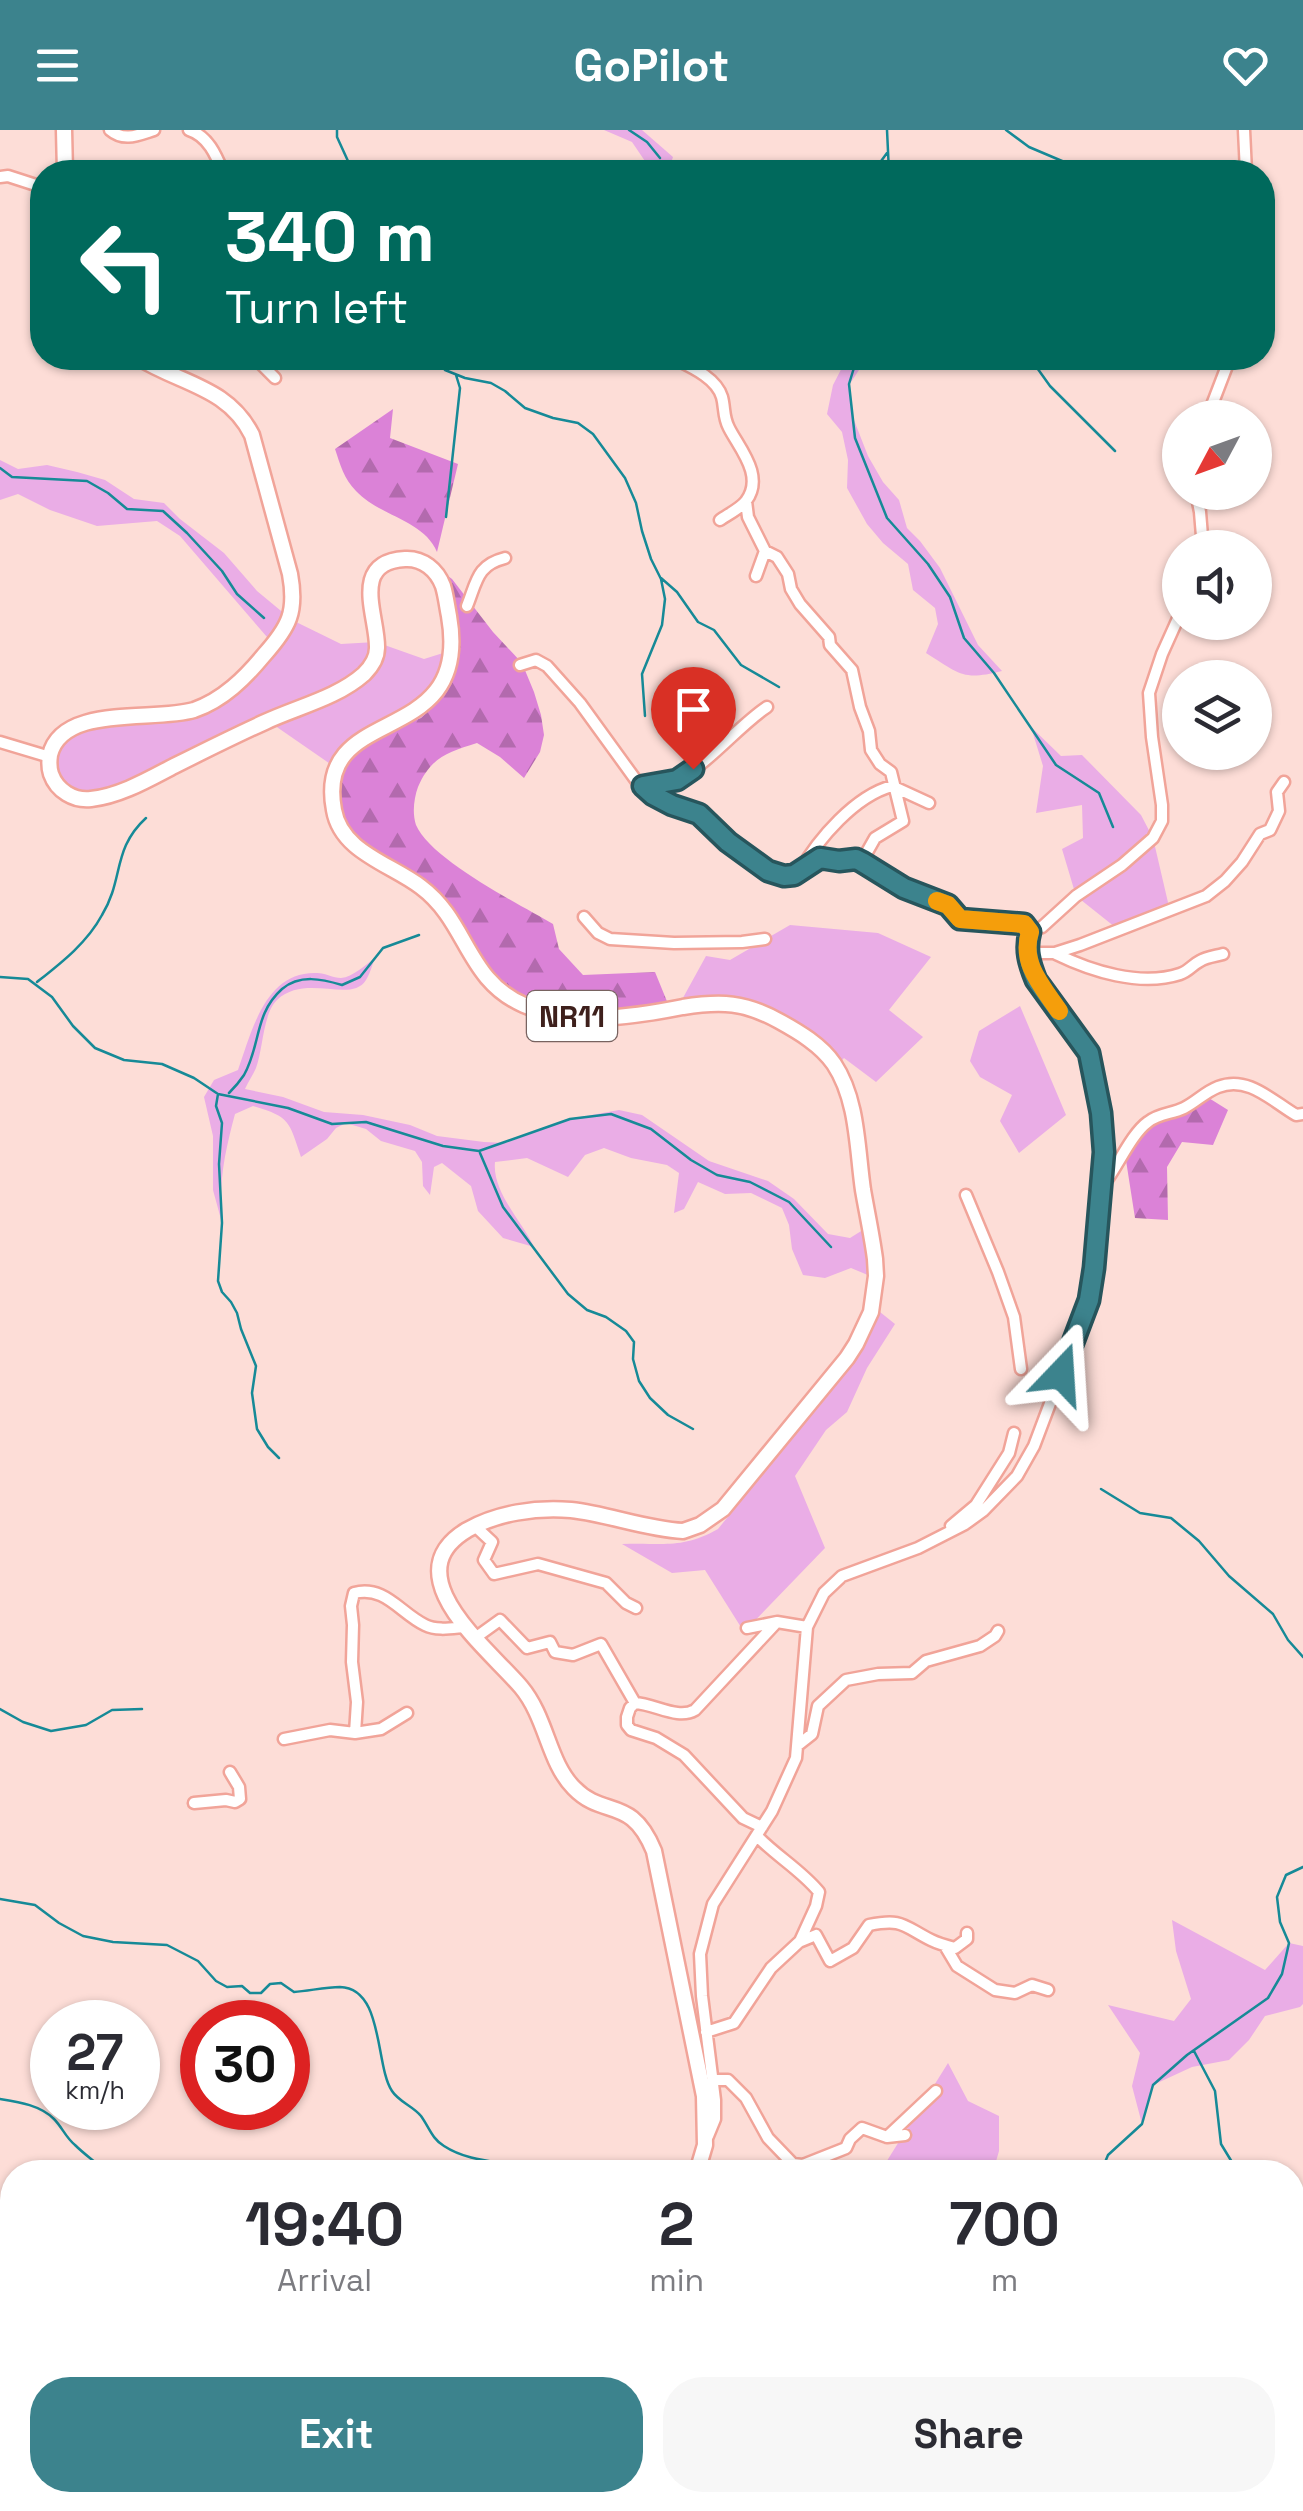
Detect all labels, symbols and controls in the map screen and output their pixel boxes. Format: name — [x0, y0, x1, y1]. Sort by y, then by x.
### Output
text: GoPilot — [574, 37, 729, 94]
icon: menu — [30, 38, 85, 93]
icon: heart — [1218, 38, 1273, 93]
text: 340 m — [225, 192, 435, 281]
icon: left — [60, 200, 190, 330]
text: Turn left — [225, 279, 408, 336]
north arrow — [1162, 400, 1272, 510]
map controls — [1162, 400, 1272, 770]
button: sound — [1162, 530, 1272, 640]
button: layers — [1162, 660, 1272, 770]
pin — [651, 667, 736, 770]
icon: arrive — [666, 682, 721, 737]
road number: NR11 — [527, 991, 617, 1041]
position arrow — [1009, 1322, 1113, 1426]
speed limit sign: 30 — [180, 2000, 310, 2130]
text: 27 — [67, 2021, 123, 2085]
text: km/h — [65, 2074, 125, 2106]
text: 19:40 — [245, 2186, 404, 2263]
text: 2 — [659, 2186, 695, 2263]
text: 700 — [949, 2186, 1060, 2263]
text: Arrival — [277, 2260, 372, 2300]
text: min — [649, 2260, 704, 2300]
text: m — [991, 2260, 1018, 2300]
button: Exit — [30, 2377, 643, 2492]
button: Share — [663, 2377, 1275, 2492]

